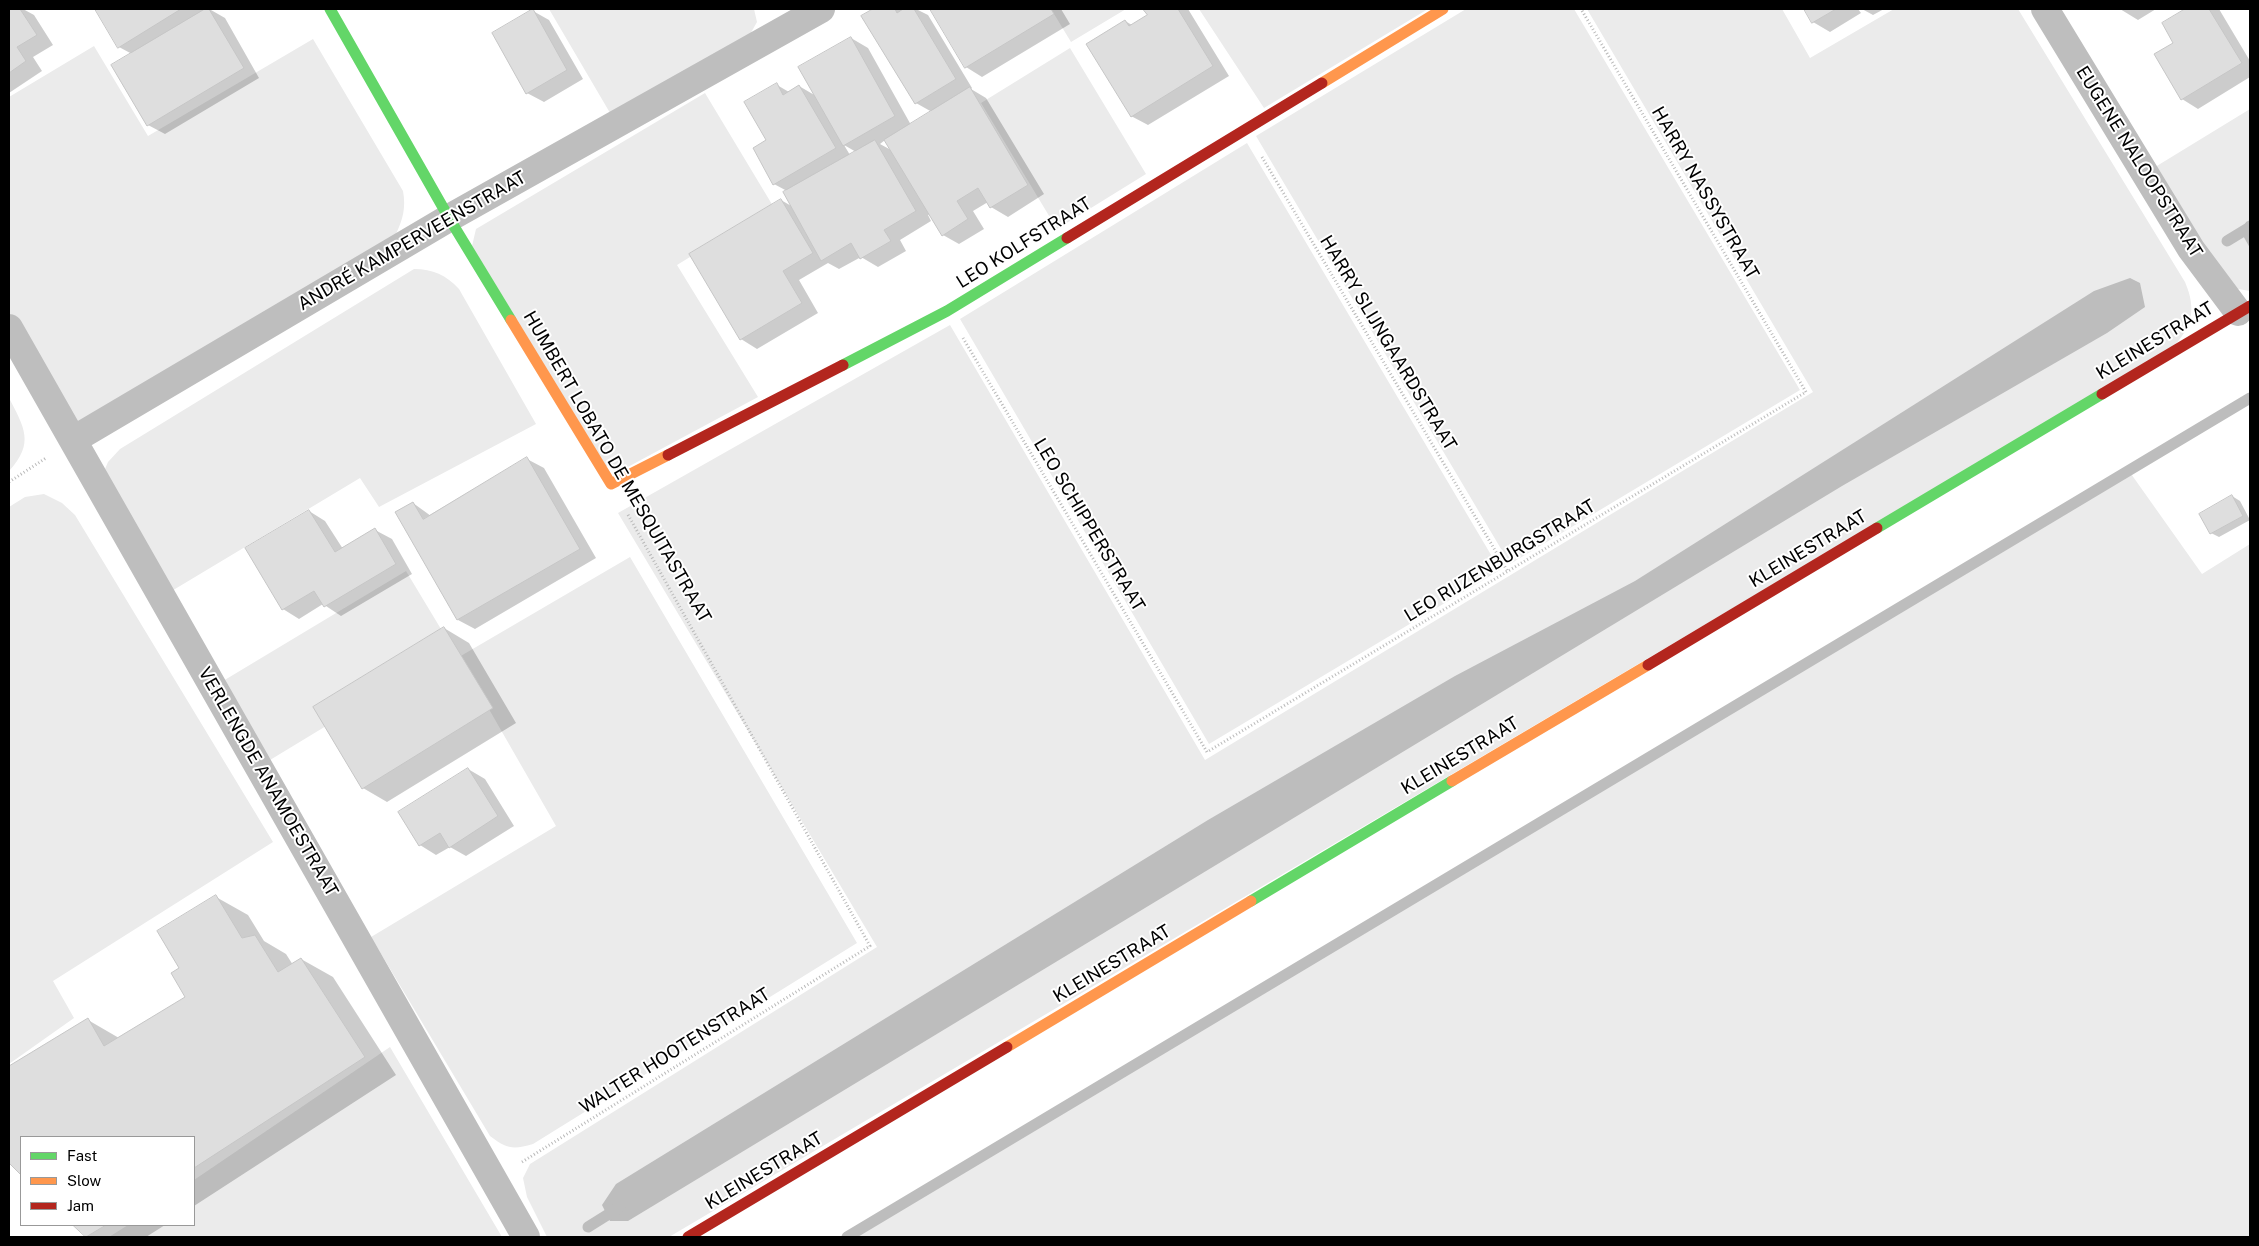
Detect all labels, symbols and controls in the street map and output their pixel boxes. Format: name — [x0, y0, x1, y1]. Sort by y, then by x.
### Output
street label: EUGENE NALOOPSTRAAT — [2071, 62, 2207, 262]
street label: HARRY NASSYSTRAAT — [1647, 103, 1763, 283]
street label: ANDRÉ KAMPERVEENSTRAAT — [294, 167, 530, 315]
street label: LEO KOLFSTRAAT — [953, 193, 1095, 293]
street label: HARRY SLIJNGAARDSTRAAT — [1315, 232, 1461, 454]
street label: KLEINESTRAAT — [2092, 297, 2218, 385]
street label: HUMBERT LOBATO DE MESQUITASTRAAT — [519, 307, 715, 627]
street label: LEO SCHIPPERSTRAAT — [1029, 435, 1149, 615]
street label: LEO RIJZENBURGSTRAAT — [1401, 495, 1599, 627]
street label: KLEINESTRAAT — [1745, 505, 1871, 593]
street label: VERLENGDE ANAMOESTRAAT — [193, 664, 343, 900]
street label: KLEINESTRAAT — [1397, 712, 1523, 800]
street label: KLEINESTRAAT — [1049, 920, 1175, 1008]
street label: WALTER HOOTENSTRAAT — [576, 983, 774, 1119]
street label: KLEINESTRAAT — [701, 1127, 827, 1215]
legend — [20, 1136, 195, 1226]
text: Fast — [67, 1147, 97, 1164]
text: Slow — [67, 1172, 101, 1189]
text: Jam — [67, 1197, 94, 1214]

